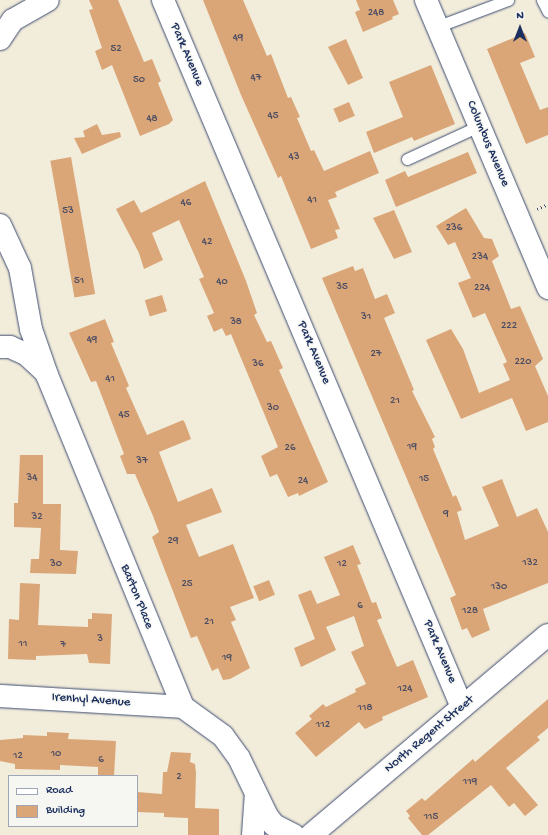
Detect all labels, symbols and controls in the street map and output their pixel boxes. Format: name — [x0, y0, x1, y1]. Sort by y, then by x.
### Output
house number: 248 — [368, 6, 384, 20]
north arrow — [500, 8, 540, 48]
text: N — [516, 10, 524, 22]
street label: Park Avenue — [166, 21, 206, 89]
house number: 49 — [233, 31, 243, 45]
house number: 52 — [110, 42, 122, 56]
house number: 47 — [251, 71, 261, 85]
house number: 50 — [133, 73, 145, 87]
street label: Columbus Avenue — [462, 99, 512, 189]
house number: 45 — [268, 109, 278, 123]
house number: 48 — [146, 112, 158, 126]
house number: 43 — [289, 150, 299, 164]
house number: 41 — [307, 193, 317, 207]
house number: 46 — [181, 196, 191, 210]
house number: 53 — [62, 204, 74, 218]
house number: 236 — [446, 221, 462, 235]
house number: 42 — [202, 235, 212, 249]
house number: 234 — [472, 250, 488, 264]
house number: 51 — [74, 274, 84, 288]
house number: 40 — [216, 275, 228, 289]
house number: 35 — [336, 280, 348, 294]
house number: 224 — [474, 281, 490, 295]
house number: 31 — [361, 310, 371, 324]
house number: 38 — [230, 315, 242, 329]
street label: Park Avenue — [293, 319, 333, 387]
house number: 222 — [501, 319, 517, 333]
house number: 49 — [87, 333, 97, 347]
house number: 27 — [370, 347, 382, 361]
house number: 220 — [514, 355, 532, 369]
house number: 36 — [252, 357, 264, 371]
house number: 41 — [105, 372, 115, 386]
house number: 21 — [390, 394, 400, 408]
house number: 30 — [267, 401, 279, 415]
house number: 45 — [119, 408, 129, 422]
house number: 19 — [407, 440, 417, 454]
house number: 26 — [285, 441, 295, 455]
house number: 37 — [136, 454, 148, 468]
house number: 34 — [27, 471, 37, 485]
house number: 15 — [419, 472, 429, 486]
house number: 24 — [298, 474, 308, 488]
house number: 9 — [443, 507, 449, 521]
house number: 32 — [31, 510, 43, 524]
house number: 29 — [168, 534, 178, 548]
house number: 132 — [522, 556, 538, 570]
house number: 30 — [50, 557, 62, 571]
house number: 12 — [337, 557, 347, 571]
street label: Barton Place — [116, 562, 156, 632]
house number: 25 — [181, 577, 193, 591]
house number: 130 — [491, 580, 507, 594]
house number: 6 — [357, 599, 363, 613]
house number: 128 — [462, 604, 478, 618]
house number: 21 — [204, 615, 214, 629]
street label: Park Avenue — [419, 618, 459, 686]
house number: 3 — [97, 632, 103, 646]
house number: 11 — [19, 637, 27, 651]
house number: 7 — [60, 638, 66, 652]
house number: 19 — [222, 651, 232, 665]
house number: 124 — [397, 682, 413, 696]
street label: Irenhyl Avenue — [51, 690, 131, 712]
street label: North Regent Street — [382, 693, 478, 777]
house number: 118 — [358, 701, 372, 715]
house number: 112 — [316, 718, 330, 732]
house number: 10 — [51, 747, 61, 761]
house number: 12 — [13, 749, 23, 763]
house number: 6 — [98, 753, 104, 767]
house number: 2 — [176, 770, 182, 784]
legend — [8, 775, 138, 827]
house number: 119 — [463, 775, 477, 789]
text: Road — [46, 784, 72, 798]
text: Building — [46, 804, 85, 818]
house number: 115 — [424, 810, 438, 824]

